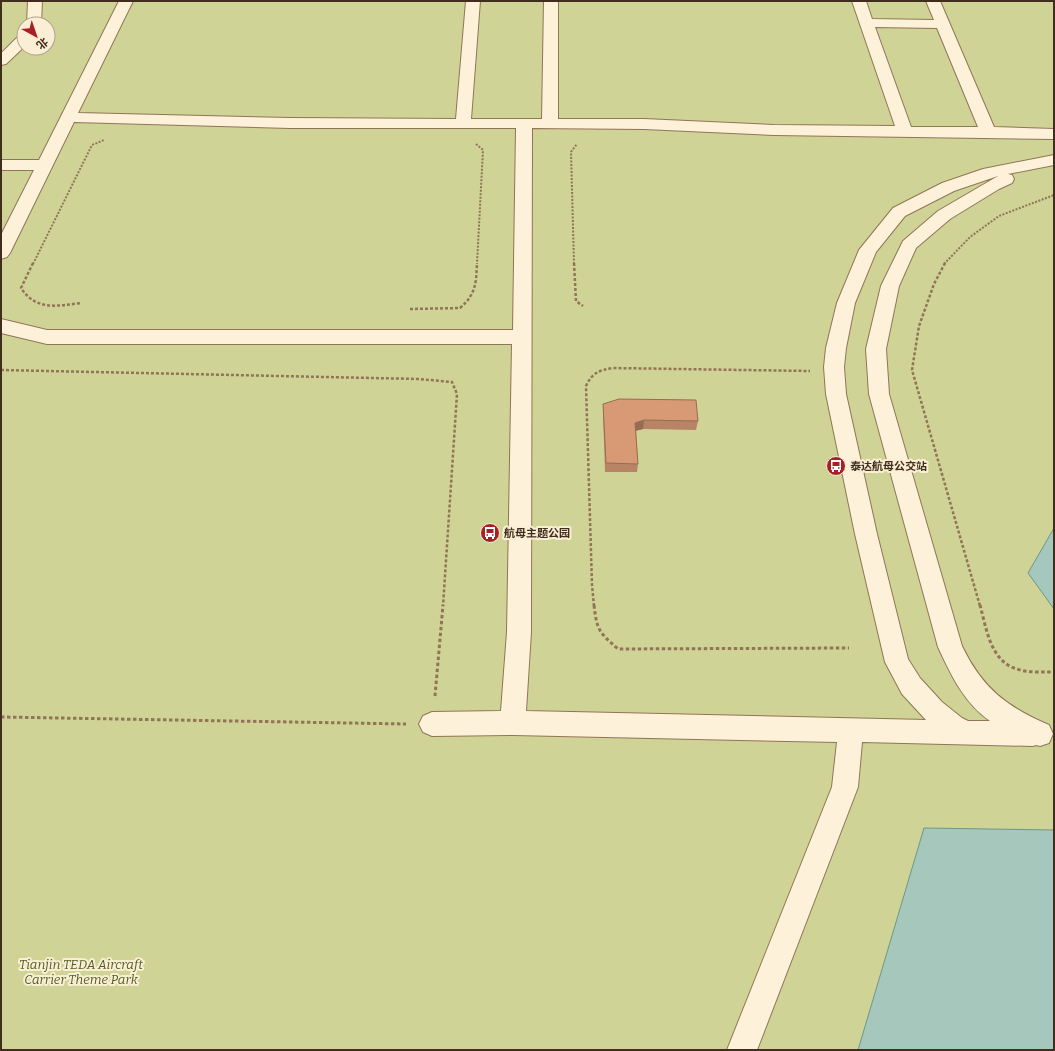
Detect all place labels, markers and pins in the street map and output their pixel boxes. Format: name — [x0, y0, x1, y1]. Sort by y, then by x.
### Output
bus stop icon: 泰达航母公交站 — [825, 455, 847, 477]
place label: 泰达航母公交站 — [850, 460, 927, 473]
bus stop icon: 航母主题公园 — [479, 522, 501, 544]
place label: 航母主题公园 — [504, 527, 570, 540]

